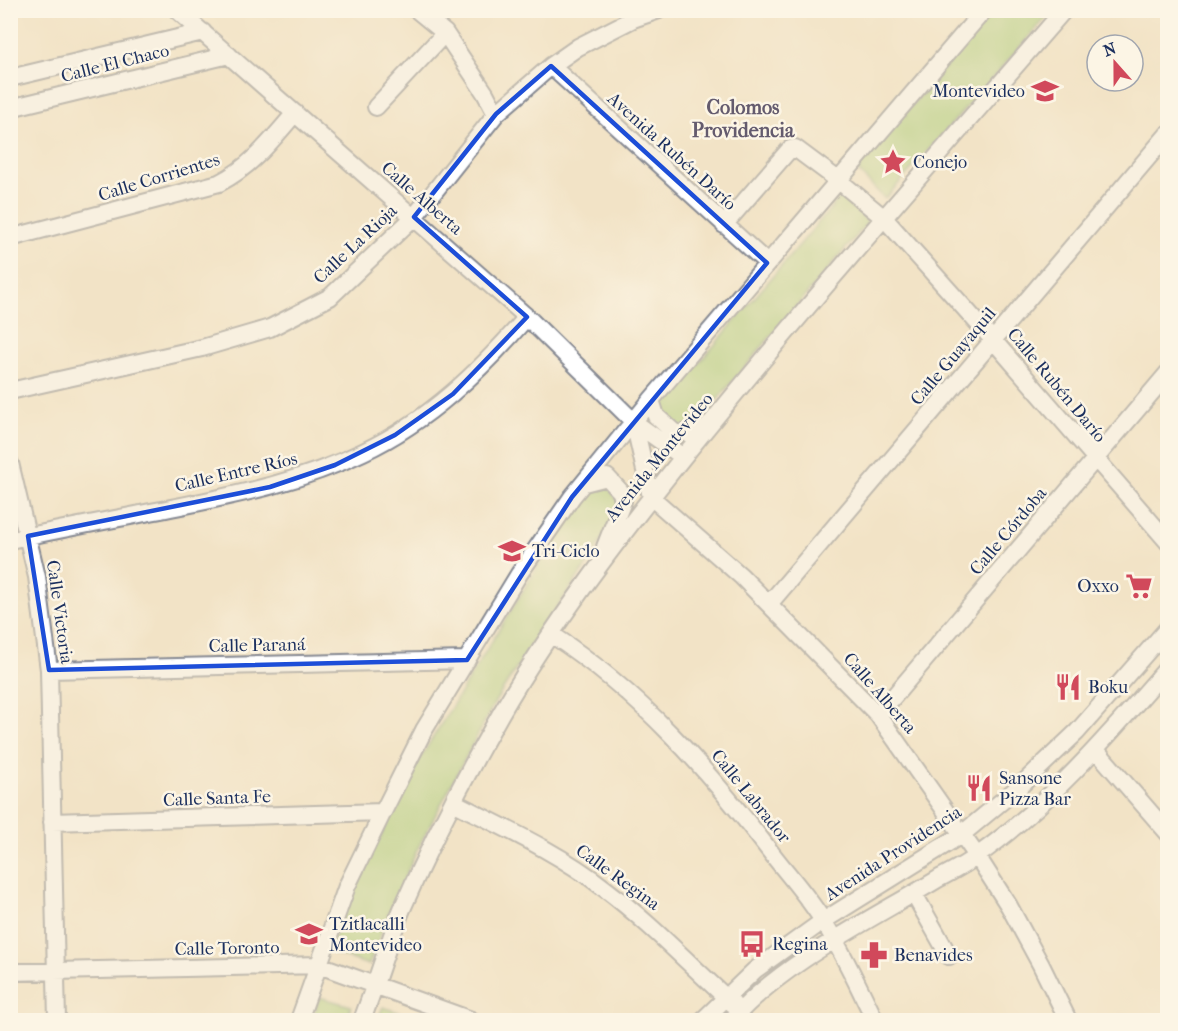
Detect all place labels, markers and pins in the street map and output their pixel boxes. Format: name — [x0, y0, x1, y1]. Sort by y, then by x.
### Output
school or university icon: Montevideo — [1030, 76, 1060, 106]
place label: Montevideo — [932, 81, 1025, 102]
place icon: Conejo — [878, 147, 908, 177]
place label: Conejo — [913, 152, 967, 173]
school or university icon: Tri-Ciclo — [497, 536, 527, 566]
place label: Tri-Ciclo — [532, 541, 600, 562]
supermarket icon: Oxxo — [1124, 571, 1154, 601]
place label: Oxxo — [1077, 576, 1119, 597]
restaurant icon: Boku — [1053, 672, 1083, 702]
place label: Boku — [1088, 677, 1128, 698]
place label: Sansone Pizza Bar — [999, 768, 1071, 810]
restaurant icon: Sansone Pizza Bar — [964, 773, 994, 803]
place label: Tzitlacalli Montevideo — [329, 914, 422, 956]
school or university icon: Tzitlacalli Montevideo — [294, 919, 324, 949]
bus stop icon: Regina — [737, 929, 767, 959]
place label: Regina — [772, 934, 828, 955]
pharmacy icon: Benavides — [859, 940, 889, 970]
place label: Benavides — [894, 945, 973, 966]

